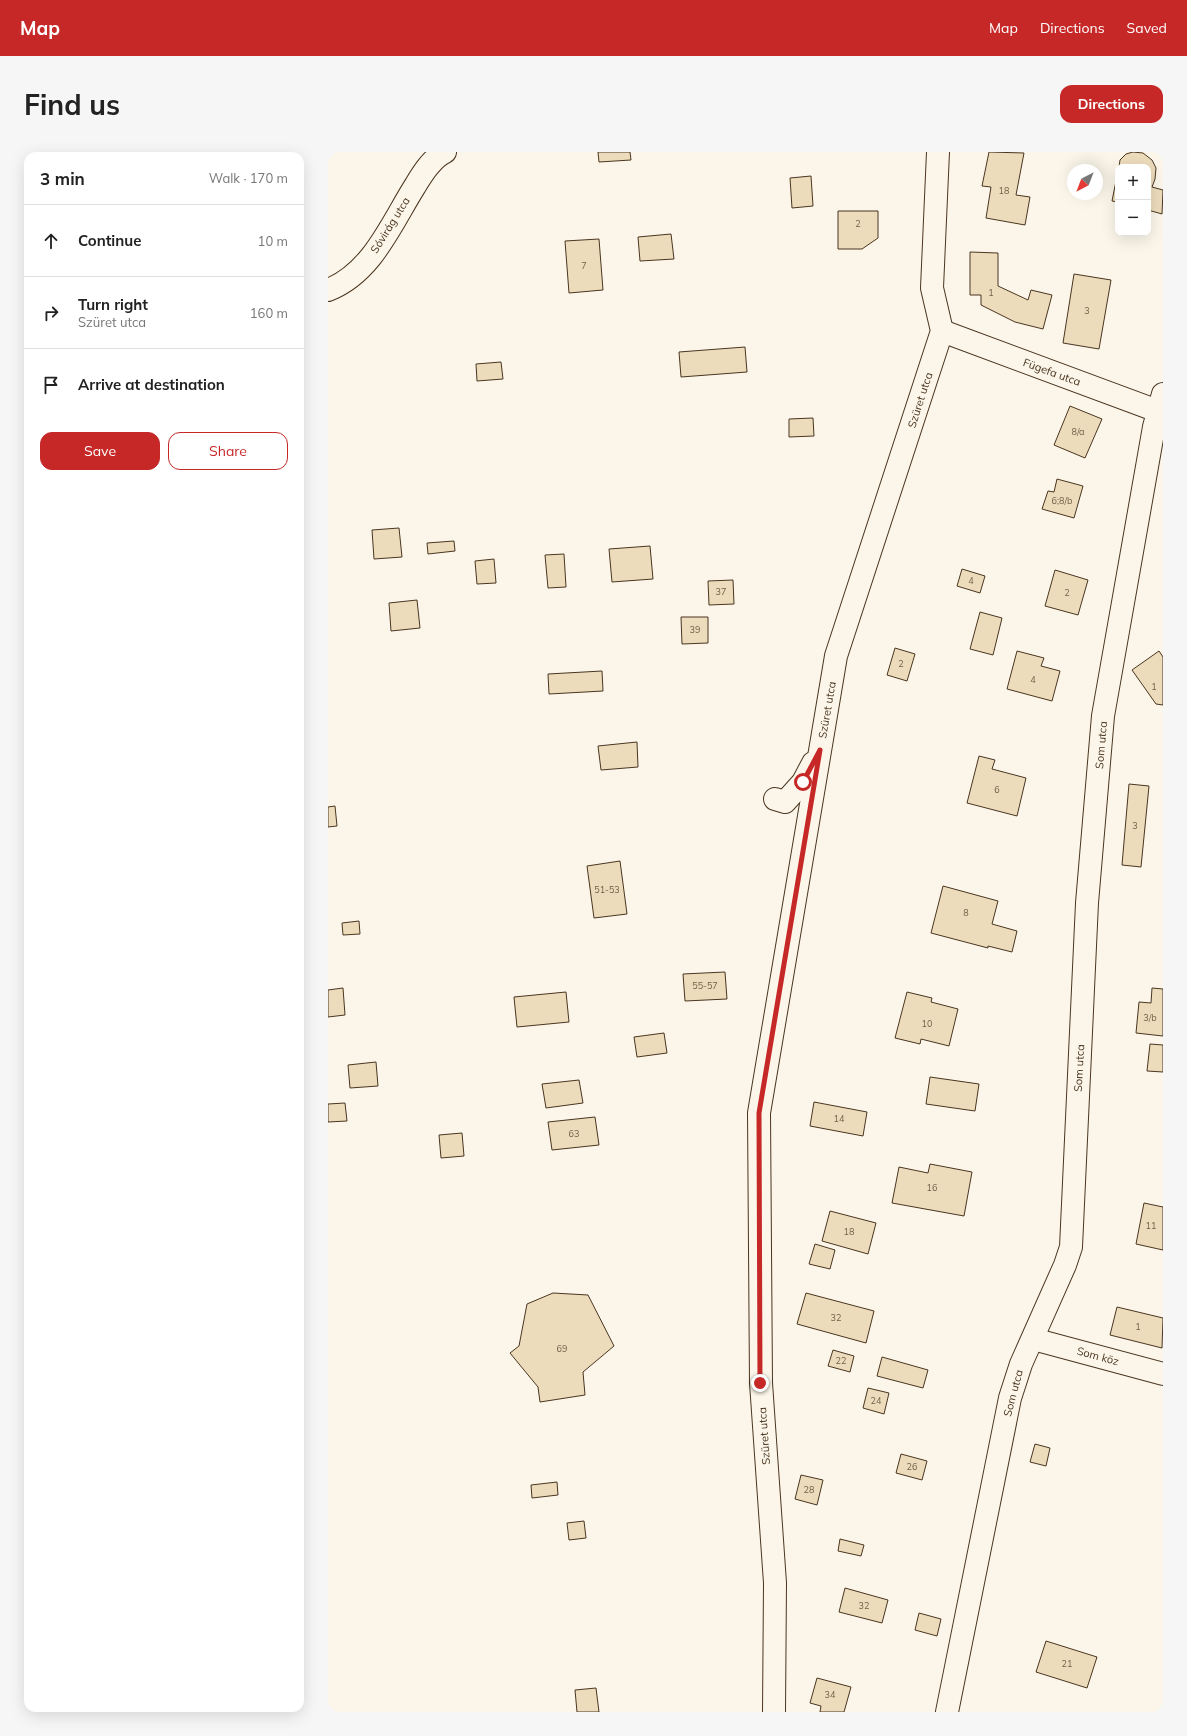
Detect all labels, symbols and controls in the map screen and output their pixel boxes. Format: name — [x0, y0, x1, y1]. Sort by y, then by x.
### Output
text: Map — [20, 16, 60, 40]
text: Map — [989, 19, 1018, 37]
text: Directions — [1040, 19, 1105, 37]
text: Saved — [1127, 19, 1167, 37]
button: Directions — [1060, 85, 1163, 123]
text: Find us — [24, 87, 120, 122]
north arrow — [1067, 164, 1103, 200]
map controls — [1115, 164, 1151, 236]
button: + — [1115, 164, 1151, 200]
text: 3 min — [40, 168, 85, 189]
text: Walk · 170 m — [209, 170, 288, 186]
house number: 18 — [999, 185, 1009, 196]
street label: Sóvirág utca — [367, 194, 413, 256]
button: − — [1115, 200, 1151, 236]
house number: 2 — [855, 218, 861, 229]
icon: ahead — [40, 230, 62, 252]
text: Continue — [78, 231, 141, 250]
text: 10 m — [258, 233, 288, 249]
house number: 7 — [581, 260, 587, 271]
house number: 1 — [988, 287, 994, 298]
text: Turn right — [78, 295, 148, 314]
icon: right — [40, 302, 62, 324]
text: 160 m — [250, 305, 288, 321]
house number: 3 — [1084, 305, 1090, 316]
text: Szüret utca — [78, 314, 146, 330]
street label: Fügefa utca — [1021, 355, 1083, 389]
street label: Szüret utca — [904, 370, 936, 430]
icon: arrive — [40, 374, 62, 396]
text: Arrive at destination — [78, 375, 225, 394]
house number: 8/a — [1072, 426, 1084, 437]
button: Save — [40, 432, 160, 470]
button: Share — [168, 432, 288, 470]
house number: 6;8/b — [1052, 495, 1072, 506]
house number: 4 — [968, 575, 974, 586]
house number: 37 — [716, 586, 726, 597]
house number: 2 — [1064, 587, 1070, 598]
house number: 39 — [690, 624, 700, 635]
house number: 2 — [898, 658, 904, 669]
house number: 4 — [1030, 674, 1036, 685]
street label: Szüret utca — [815, 680, 839, 740]
house number: 1 — [1151, 681, 1157, 692]
street label: Som utca — [1092, 721, 1110, 769]
route start — [794, 773, 812, 791]
house number: 6 — [994, 784, 1000, 795]
house number: 3 — [1132, 820, 1138, 831]
house number: 51-53 — [594, 884, 620, 895]
house number: 8 — [963, 907, 969, 918]
house number: 55-57 — [692, 980, 718, 991]
house number: 3/b — [1143, 1012, 1157, 1023]
house number: 10 — [922, 1018, 932, 1029]
street label: Som utca — [1071, 1044, 1087, 1092]
house number: 14 — [834, 1113, 845, 1124]
house number: 63 — [569, 1128, 579, 1139]
house number: 16 — [927, 1182, 937, 1193]
house number: 11 — [1146, 1220, 1156, 1231]
house number: 18 — [844, 1226, 854, 1237]
house number: 32 — [831, 1312, 841, 1323]
house number: 1 — [1135, 1321, 1141, 1332]
house number: 69 — [557, 1343, 567, 1354]
street label: Som köz — [1075, 1344, 1121, 1368]
house number: 22 — [836, 1355, 846, 1366]
street label: Som utca — [1000, 1368, 1026, 1418]
route end — [751, 1374, 769, 1392]
house number: 24 — [871, 1395, 882, 1406]
street label: Szüret utca — [755, 1407, 773, 1465]
house number: 26 — [907, 1461, 917, 1472]
house number: 28 — [804, 1484, 814, 1495]
house number: 32 — [859, 1600, 869, 1611]
house number: 21 — [1062, 1658, 1072, 1669]
house number: 34 — [825, 1689, 836, 1700]

